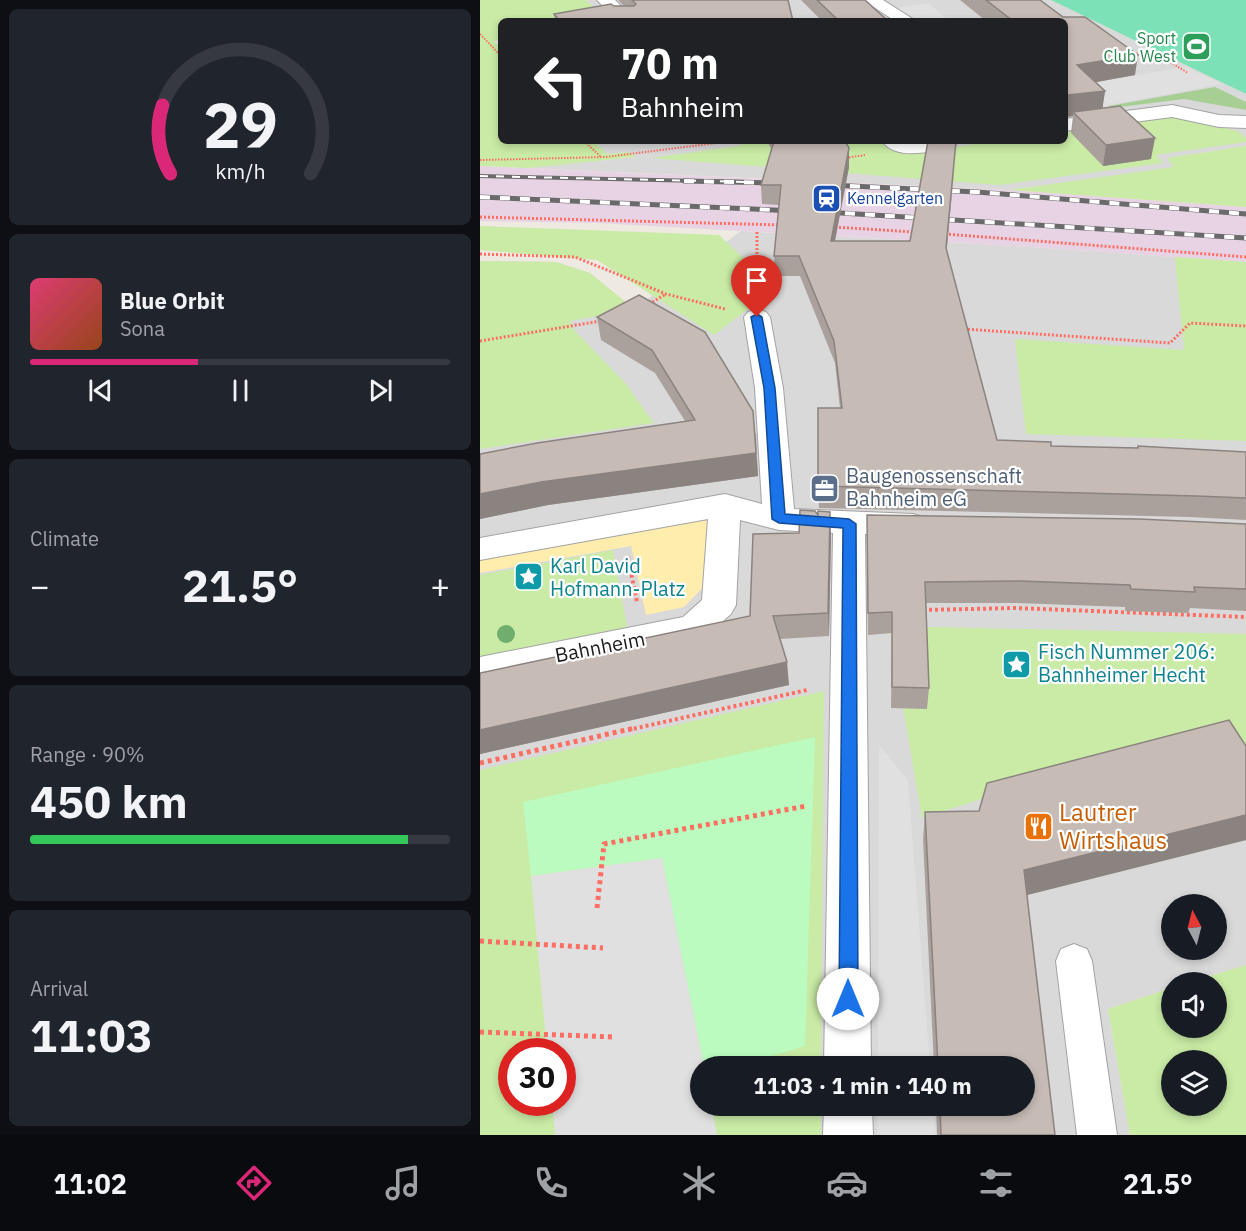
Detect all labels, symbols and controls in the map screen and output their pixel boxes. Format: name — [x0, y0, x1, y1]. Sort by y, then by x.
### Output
place label: Sport Club West — [1103, 28, 1176, 66]
sports icon: Sport Club West — [1181, 31, 1213, 63]
text: 70 m — [621, 36, 719, 91]
icon: left — [522, 42, 600, 120]
text: 29 — [203, 84, 277, 165]
text: Bahnheim — [621, 89, 744, 124]
text: km/h — [215, 157, 265, 185]
station icon: Kennelgarten — [810, 182, 842, 214]
place label: Kennelgarten — [847, 188, 943, 208]
pin — [731, 255, 782, 317]
icon: arrive — [740, 264, 773, 297]
text: Blue Orbit — [120, 286, 225, 315]
text: Sona — [120, 315, 165, 342]
icon: previous — [84, 374, 117, 407]
icon: pause — [224, 374, 257, 407]
icon: next — [364, 374, 397, 407]
place label: Baugenossenschaft Bahnheim eG — [846, 462, 1022, 512]
office icon: Baugenossenschaft Bahnheim eG — [809, 472, 841, 504]
text: Climate — [30, 525, 99, 552]
place label: Karl David Hofmann-Platz — [550, 552, 685, 602]
text: 21.5° — [182, 556, 298, 614]
place icon: Karl David Hofmann-Platz — [513, 561, 545, 593]
text: − — [30, 564, 50, 607]
text: + — [430, 564, 450, 607]
street label: Bahnheim — [553, 625, 647, 668]
place label: Fisch Nummer 206: Bahnheimer Hecht — [1038, 638, 1215, 688]
place icon: Fisch Nummer 206: Bahnheimer Hecht — [1001, 648, 1033, 680]
text: Range · 90% — [30, 741, 145, 768]
text: 450 km — [30, 772, 188, 830]
place label: Lautrer Wirtshaus — [1059, 796, 1167, 856]
restaurant icon: Lautrer Wirtshaus — [1022, 811, 1054, 843]
north arrow — [1161, 894, 1227, 960]
map controls — [1161, 894, 1227, 1116]
position arrow — [816, 967, 880, 1031]
button: sound — [1161, 972, 1227, 1038]
text: Arrival — [30, 975, 88, 1002]
text: 11:03 — [30, 1006, 153, 1064]
speed limit sign: 30 — [498, 1038, 576, 1116]
button: layers — [1161, 1050, 1227, 1116]
text: 11:03 · 1 min · 140 m — [753, 1071, 972, 1100]
icon: directions — [233, 1162, 275, 1204]
icon: music — [382, 1162, 424, 1204]
icon: phone — [530, 1162, 572, 1204]
icon: climate — [678, 1162, 720, 1204]
icon: car — [826, 1162, 868, 1204]
icon: filters — [975, 1162, 1017, 1204]
text: 11:02 — [53, 1166, 127, 1201]
text: 21.5° — [1123, 1166, 1193, 1201]

